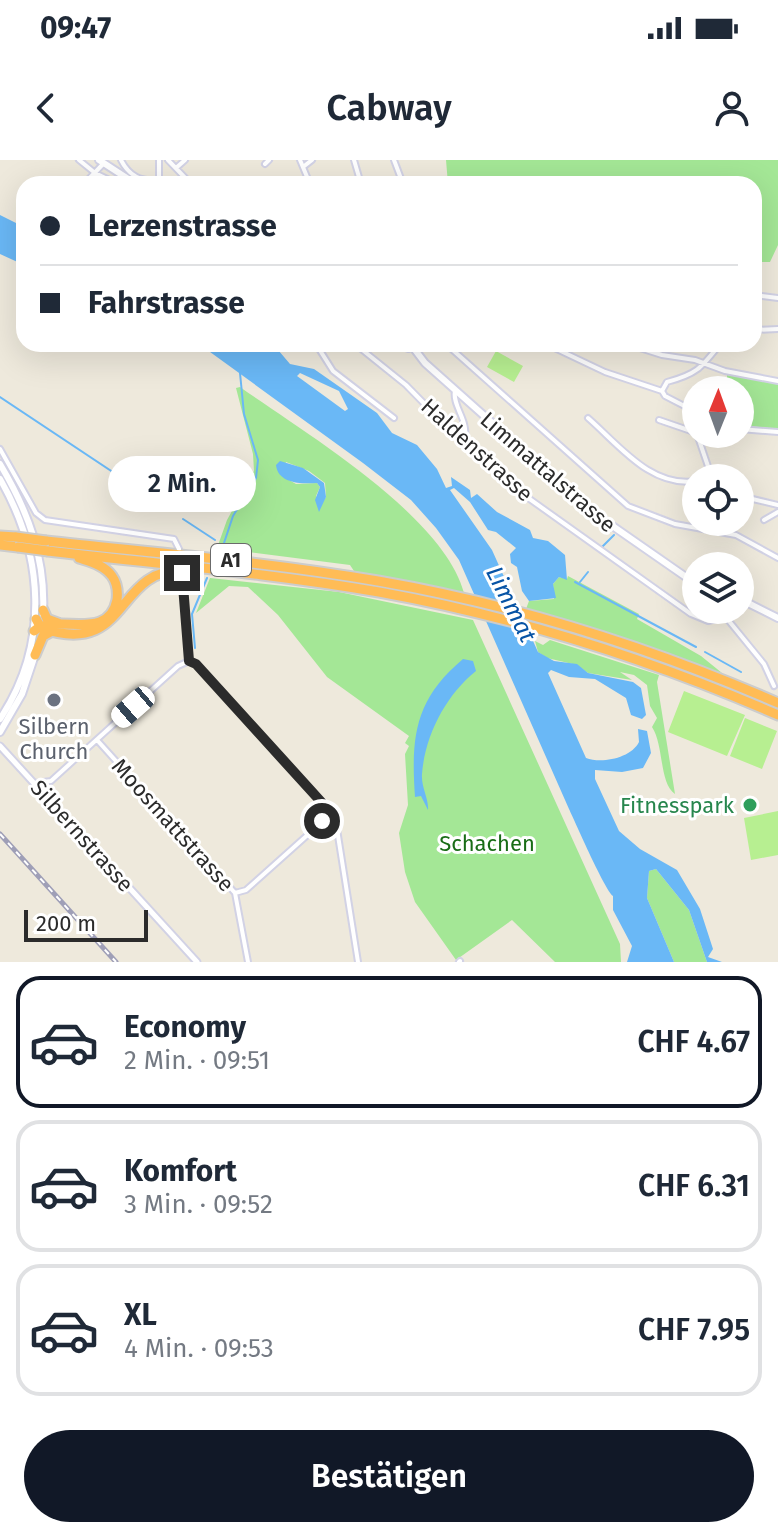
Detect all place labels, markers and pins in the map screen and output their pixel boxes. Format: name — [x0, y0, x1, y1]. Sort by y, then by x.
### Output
marker: Silbern Church — [45, 691, 63, 709]
place label: Silbern Church — [18, 713, 90, 765]
place label: Fitnesspark — [620, 792, 735, 819]
marker: Fitnesspark — [741, 796, 759, 814]

